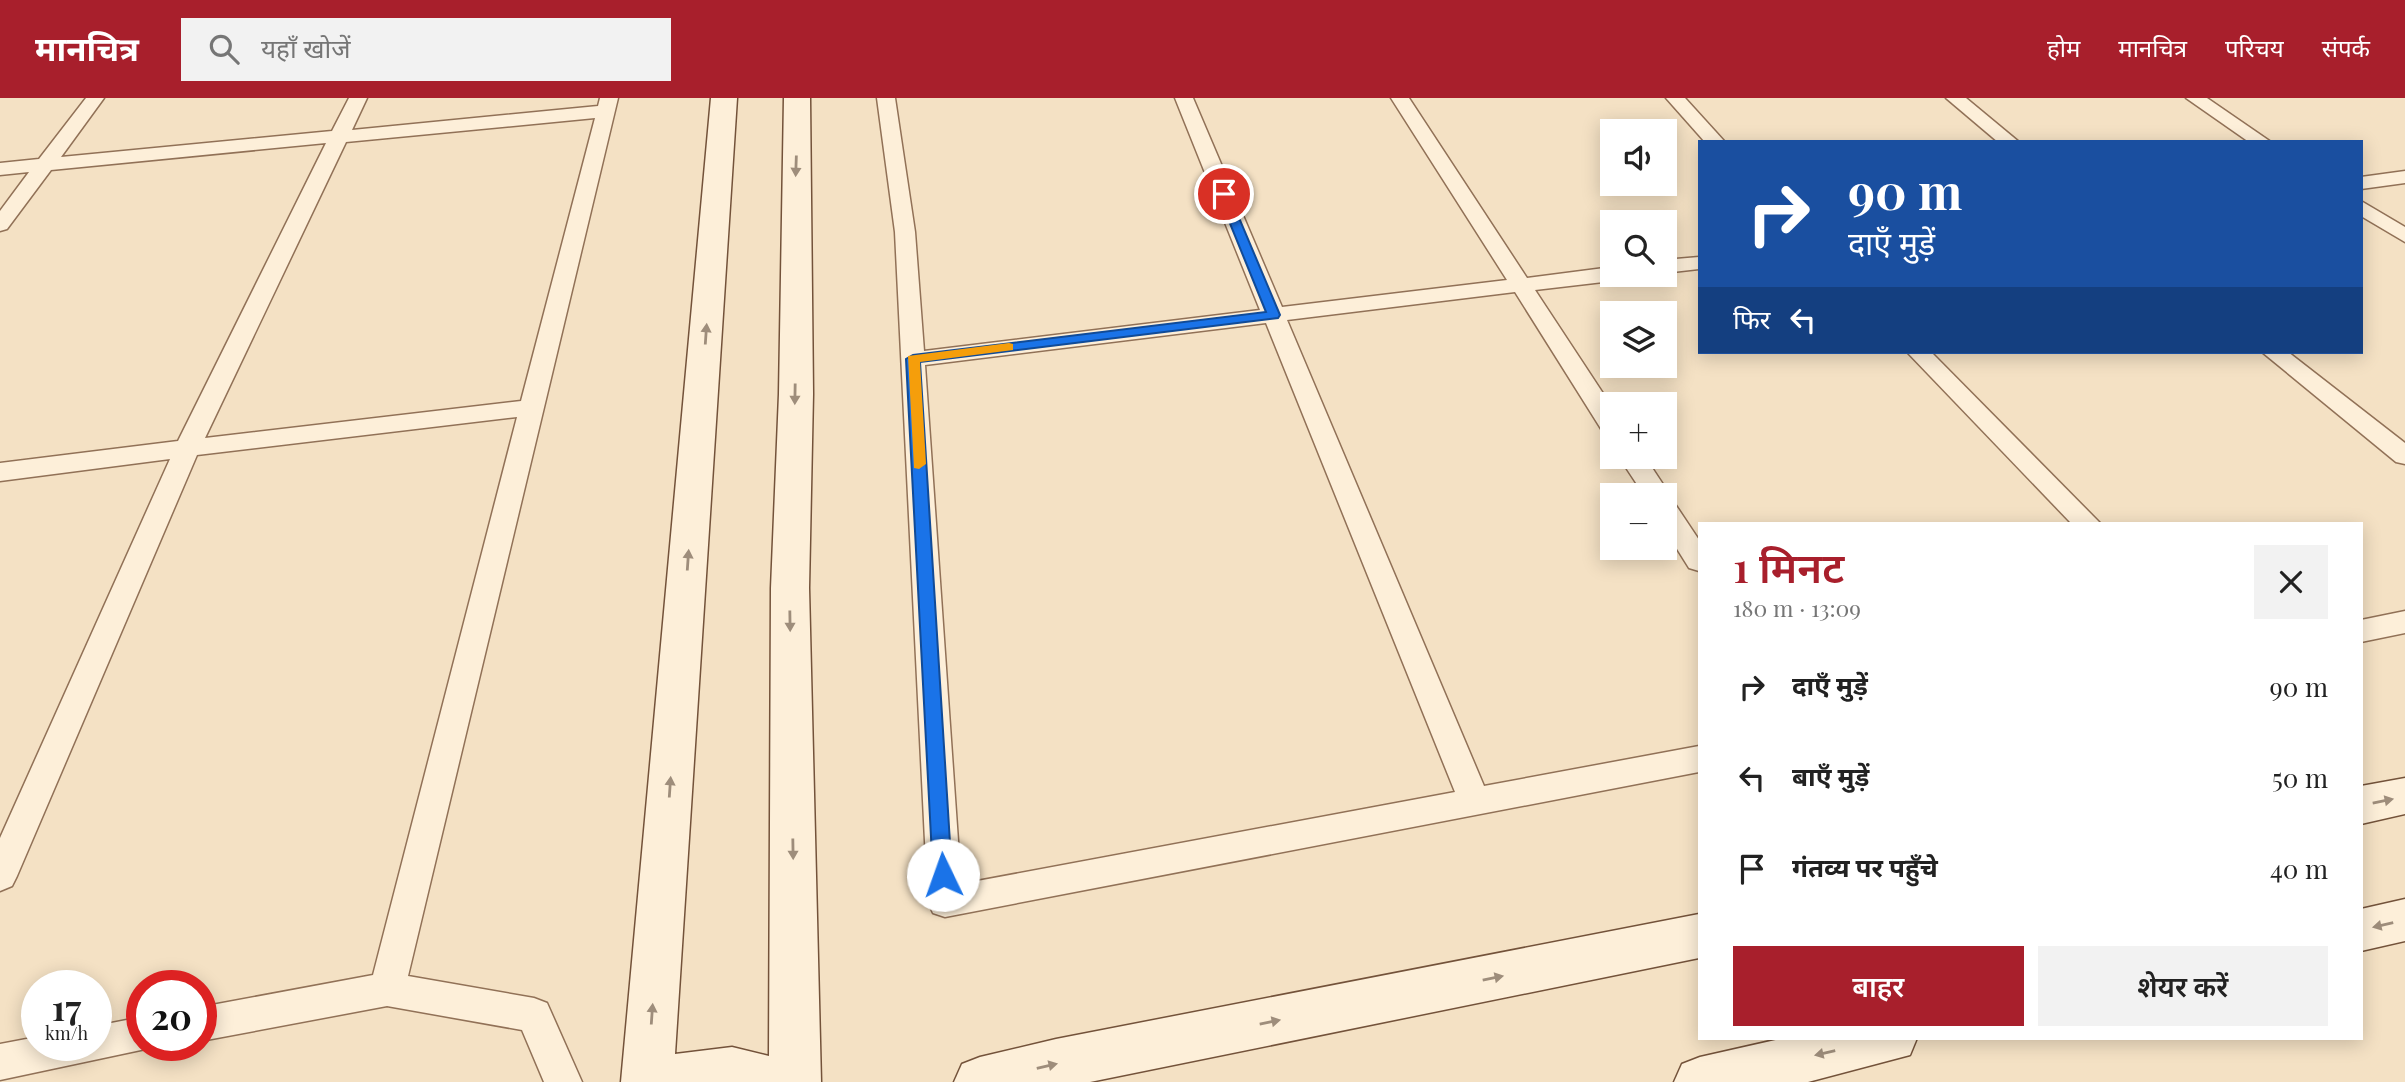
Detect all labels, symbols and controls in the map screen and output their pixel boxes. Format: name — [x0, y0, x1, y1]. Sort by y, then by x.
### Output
search box — [181, 18, 671, 81]
text: मानचित्र — [35, 25, 139, 69]
icon: search — [205, 30, 243, 68]
text: यहाँ खोजें — [261, 30, 350, 65]
text: होम — [2047, 31, 2080, 63]
text: मानचित्र — [2118, 31, 2187, 63]
text: परिचय — [2225, 31, 2284, 63]
text: संपर्क — [2322, 31, 2370, 63]
map controls — [1600, 119, 1677, 560]
button: sound — [1600, 119, 1677, 196]
one-way arrow — [790, 155, 801, 177]
text: 90 m — [1848, 157, 1962, 222]
pin — [1194, 164, 1254, 224]
icon: right — [1733, 168, 1824, 259]
icon: arrive — [1205, 175, 1243, 213]
button: search — [1600, 210, 1677, 287]
text: दाएँ मुड़ें — [1848, 220, 1935, 263]
button: layers — [1600, 301, 1677, 378]
text: फिर — [1733, 301, 1770, 336]
icon: left — [1784, 301, 1822, 339]
one-way arrow — [701, 322, 712, 344]
one-way arrow — [789, 383, 801, 405]
button: + — [1600, 392, 1677, 469]
button: − — [1600, 483, 1677, 560]
text: 1 मिनट — [1733, 538, 1844, 594]
button: close — [2254, 545, 2328, 619]
one-way arrow — [683, 549, 694, 571]
text: 180 m · 13:09 — [1733, 592, 1861, 623]
one-way arrow — [784, 610, 796, 632]
text: दाएँ मुड़ें — [1792, 667, 1868, 702]
icon: right — [1733, 668, 1771, 706]
text: 90 m — [2270, 669, 2328, 704]
text: बाएँ मुड़ें — [1792, 758, 1869, 793]
icon: left — [1733, 759, 1771, 797]
text: 50 m — [2272, 760, 2328, 795]
one-way arrow — [665, 776, 676, 798]
one-way arrow — [2372, 795, 2394, 806]
one-way arrow — [787, 838, 798, 860]
position arrow — [906, 838, 980, 912]
text: गंतव्य पर पहुँचे — [1792, 849, 1938, 884]
icon: arrive — [1733, 850, 1771, 888]
text: 40 m — [2270, 851, 2328, 886]
one-way arrow — [2372, 919, 2394, 930]
button: बाहर — [1733, 946, 2024, 1026]
button: शेयर करें — [2038, 946, 2328, 1026]
speed limit sign: 20 — [126, 970, 217, 1061]
one-way arrow — [1482, 972, 1504, 983]
text: 17 — [52, 983, 81, 1030]
one-way arrow — [647, 1003, 658, 1025]
one-way arrow — [1259, 1017, 1281, 1028]
text: km/h — [45, 1021, 88, 1045]
one-way arrow — [1814, 1048, 1836, 1059]
one-way arrow — [1036, 1061, 1058, 1072]

